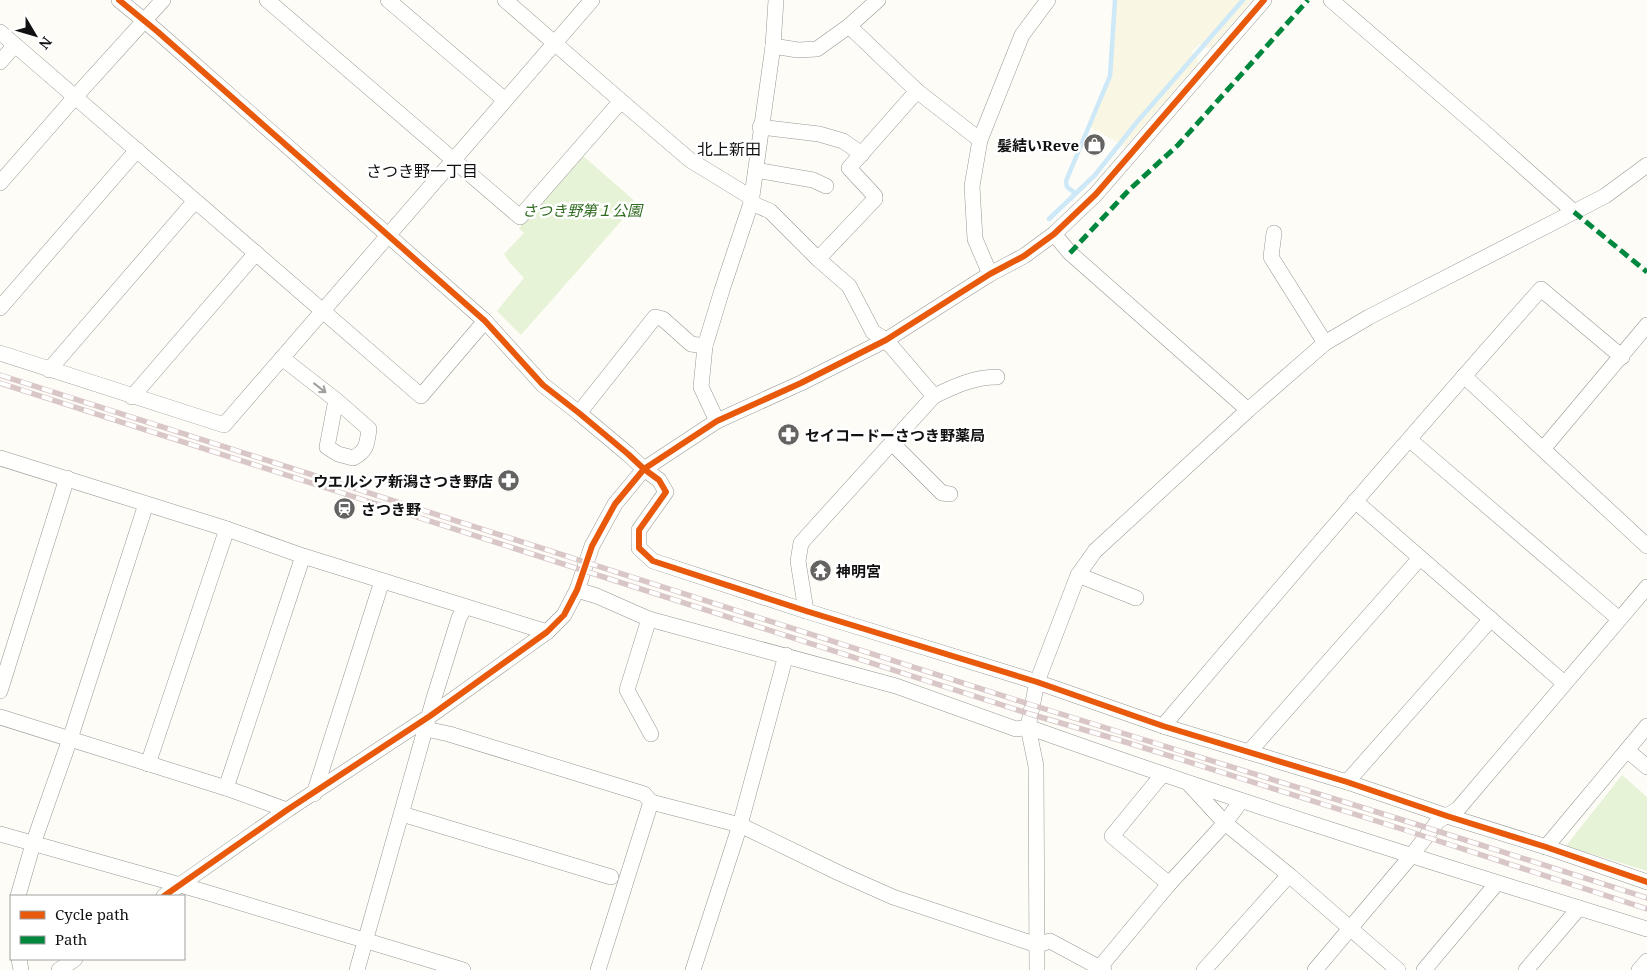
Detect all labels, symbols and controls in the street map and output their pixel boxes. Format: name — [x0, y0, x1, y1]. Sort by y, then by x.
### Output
north arrow — [10, 10, 60, 60]
text: N — [35, 33, 57, 54]
shop icon: 髪結いReve — [1083, 133, 1107, 157]
place label: 髪結いReve — [997, 135, 1079, 155]
district label: 北上新田 — [697, 138, 761, 160]
district label: さつき野一丁目 — [366, 160, 478, 182]
park label: さつき野第１公園 — [522, 200, 644, 220]
one-way arrow — [314, 382, 327, 393]
pharmacy icon: セイコードーさつき野薬局 — [777, 423, 801, 447]
place label: セイコードーさつき野薬局 — [805, 425, 985, 445]
pharmacy icon: ウエルシア新潟さつき野店 — [497, 469, 521, 493]
place label: ウエルシア新潟さつき野店 — [313, 471, 493, 491]
station icon: さつき野 — [333, 497, 357, 521]
place label: さつき野 — [361, 499, 421, 519]
temple icon: 神明宮 — [808, 559, 832, 583]
place label: 神明宮 — [835, 561, 881, 581]
legend — [10, 895, 185, 960]
text: Cycle path — [55, 904, 130, 924]
text: Path — [55, 929, 88, 949]

